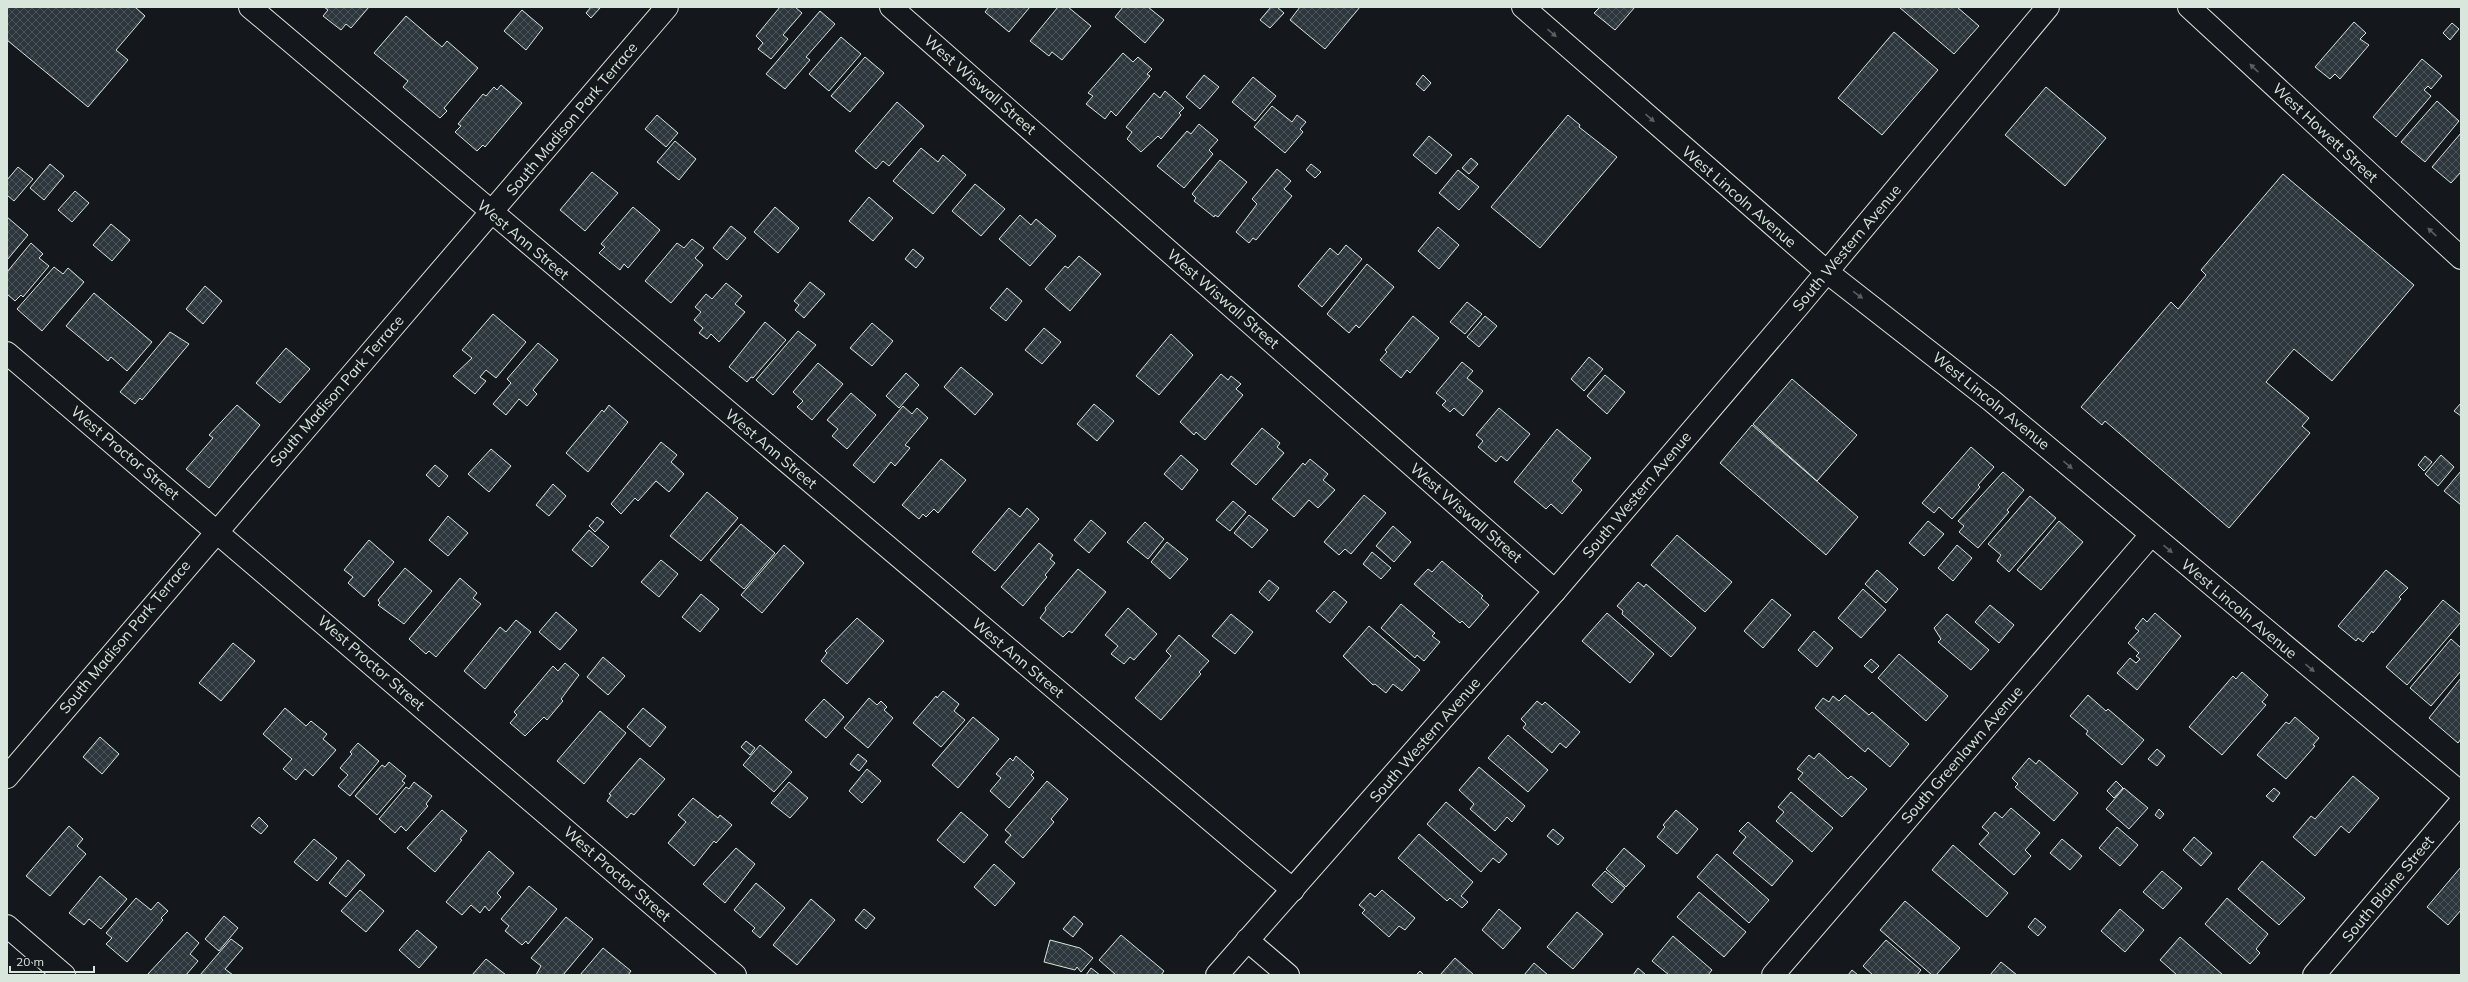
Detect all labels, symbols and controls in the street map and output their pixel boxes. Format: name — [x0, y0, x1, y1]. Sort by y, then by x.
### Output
one-way arrow — [1547, 28, 1557, 37]
street label: West Wiswall Street — [920, 31, 1040, 139]
street label: South Madison Park Terrace — [502, 38, 641, 199]
one-way arrow — [2249, 63, 2259, 73]
street label: West Howett Street — [2269, 79, 2382, 186]
one-way arrow — [1644, 114, 1655, 123]
street label: West Lincoln Avenue — [1678, 142, 1800, 251]
street label: South Western Avenue — [1788, 180, 1905, 315]
street label: West Ann Street — [473, 196, 573, 284]
one-way arrow — [2427, 227, 2437, 236]
street label: West Wiswall Street — [1163, 245, 1283, 353]
one-way arrow — [1853, 291, 1864, 300]
street label: South Madison Park Terrace — [266, 311, 408, 470]
street label: West Lincoln Avenue — [1929, 347, 2054, 454]
street label: West Proctor Street — [67, 402, 184, 504]
street label: West Ann Street — [721, 405, 821, 493]
street label: South Western Avenue — [1578, 427, 1695, 562]
street label: West Wiswall Street — [1406, 459, 1526, 567]
one-way arrow — [2063, 460, 2074, 469]
one-way arrow — [2162, 544, 2173, 553]
street label: West Lincoln Avenue — [2178, 555, 2301, 663]
street label: South Madison Park Terrace — [55, 556, 194, 717]
street label: West Proctor Street — [314, 611, 429, 714]
street label: West Ann Street — [968, 614, 1068, 702]
one-way arrow — [2305, 663, 2316, 672]
street label: South Western Avenue — [1365, 673, 1484, 806]
street label: South Greenlawn Avenue — [1897, 682, 2027, 827]
street label: West Proctor Street — [560, 822, 675, 925]
street label: South Blaine Street — [2338, 832, 2438, 946]
scale bar — [10, 948, 94, 974]
text: 20 m — [16, 954, 44, 969]

